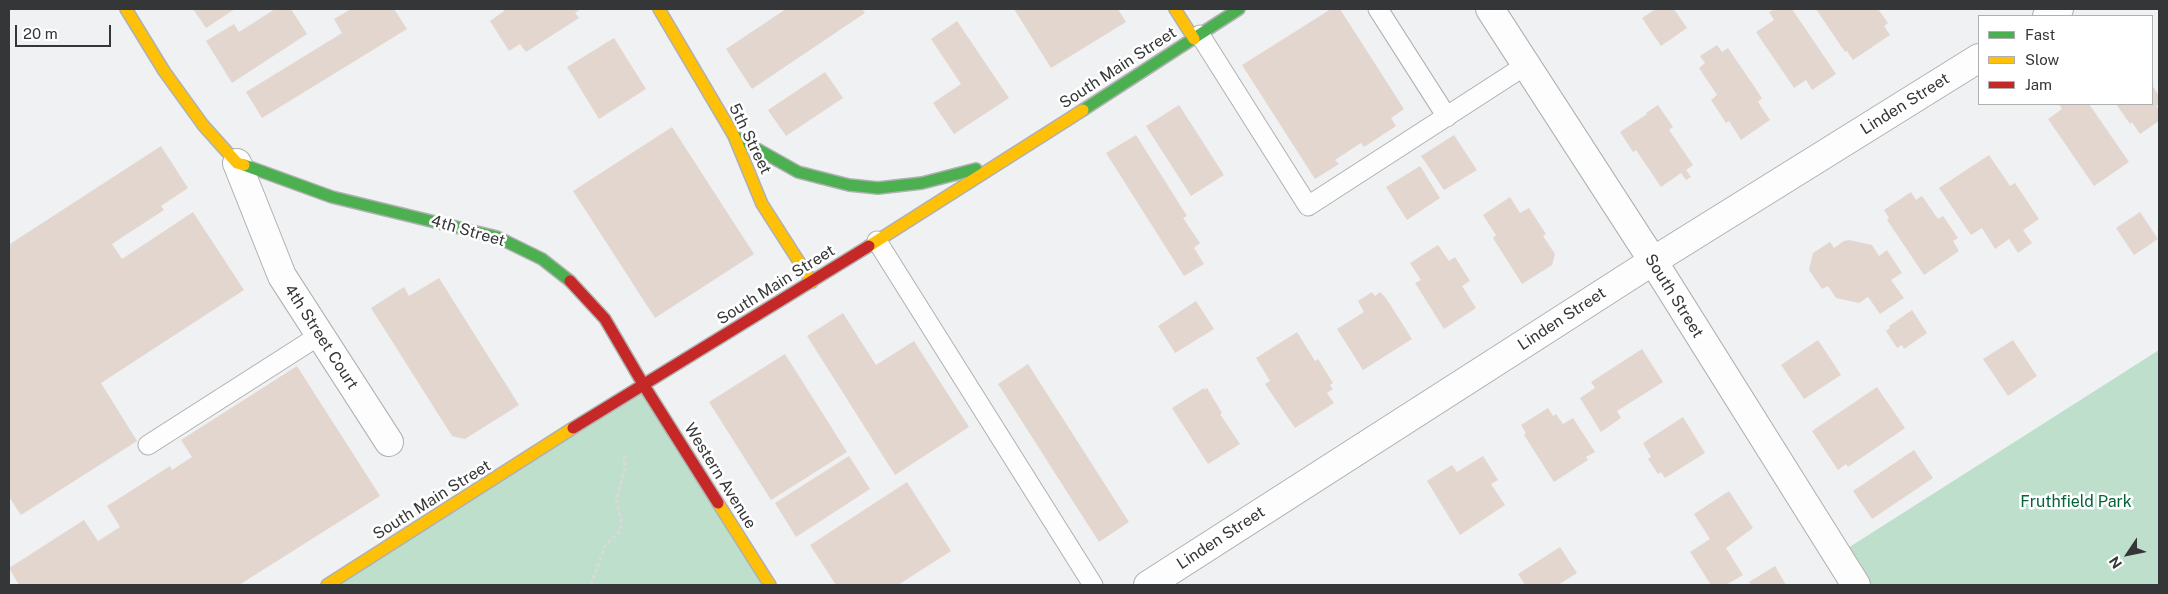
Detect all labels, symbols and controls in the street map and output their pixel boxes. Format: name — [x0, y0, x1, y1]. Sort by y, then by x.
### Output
scale bar — [18, 15, 114, 47]
legend — [1978, 15, 2153, 105]
street label: South Main Street — [1056, 23, 1180, 113]
text: 20 m — [23, 25, 58, 42]
text: Fast — [2025, 26, 2055, 43]
text: Slow — [2025, 51, 2059, 68]
street label: Linden Street — [1857, 69, 1953, 139]
text: Jam — [2025, 76, 2052, 93]
street label: 5th Street — [725, 100, 775, 178]
street label: 4th Street — [429, 211, 507, 251]
street label: South Main Street — [714, 241, 838, 329]
street label: South Street — [1641, 251, 1707, 341]
street label: 4th Street Court — [280, 281, 362, 393]
street label: Linden Street — [1514, 283, 1610, 355]
street label: Western Avenue — [680, 420, 760, 532]
street label: South Main Street — [370, 456, 494, 544]
park label: Fruthfield Park — [2020, 492, 2132, 512]
street label: Linden Street — [1173, 502, 1269, 574]
north arrow — [2103, 529, 2153, 579]
text: N — [2106, 553, 2125, 571]

